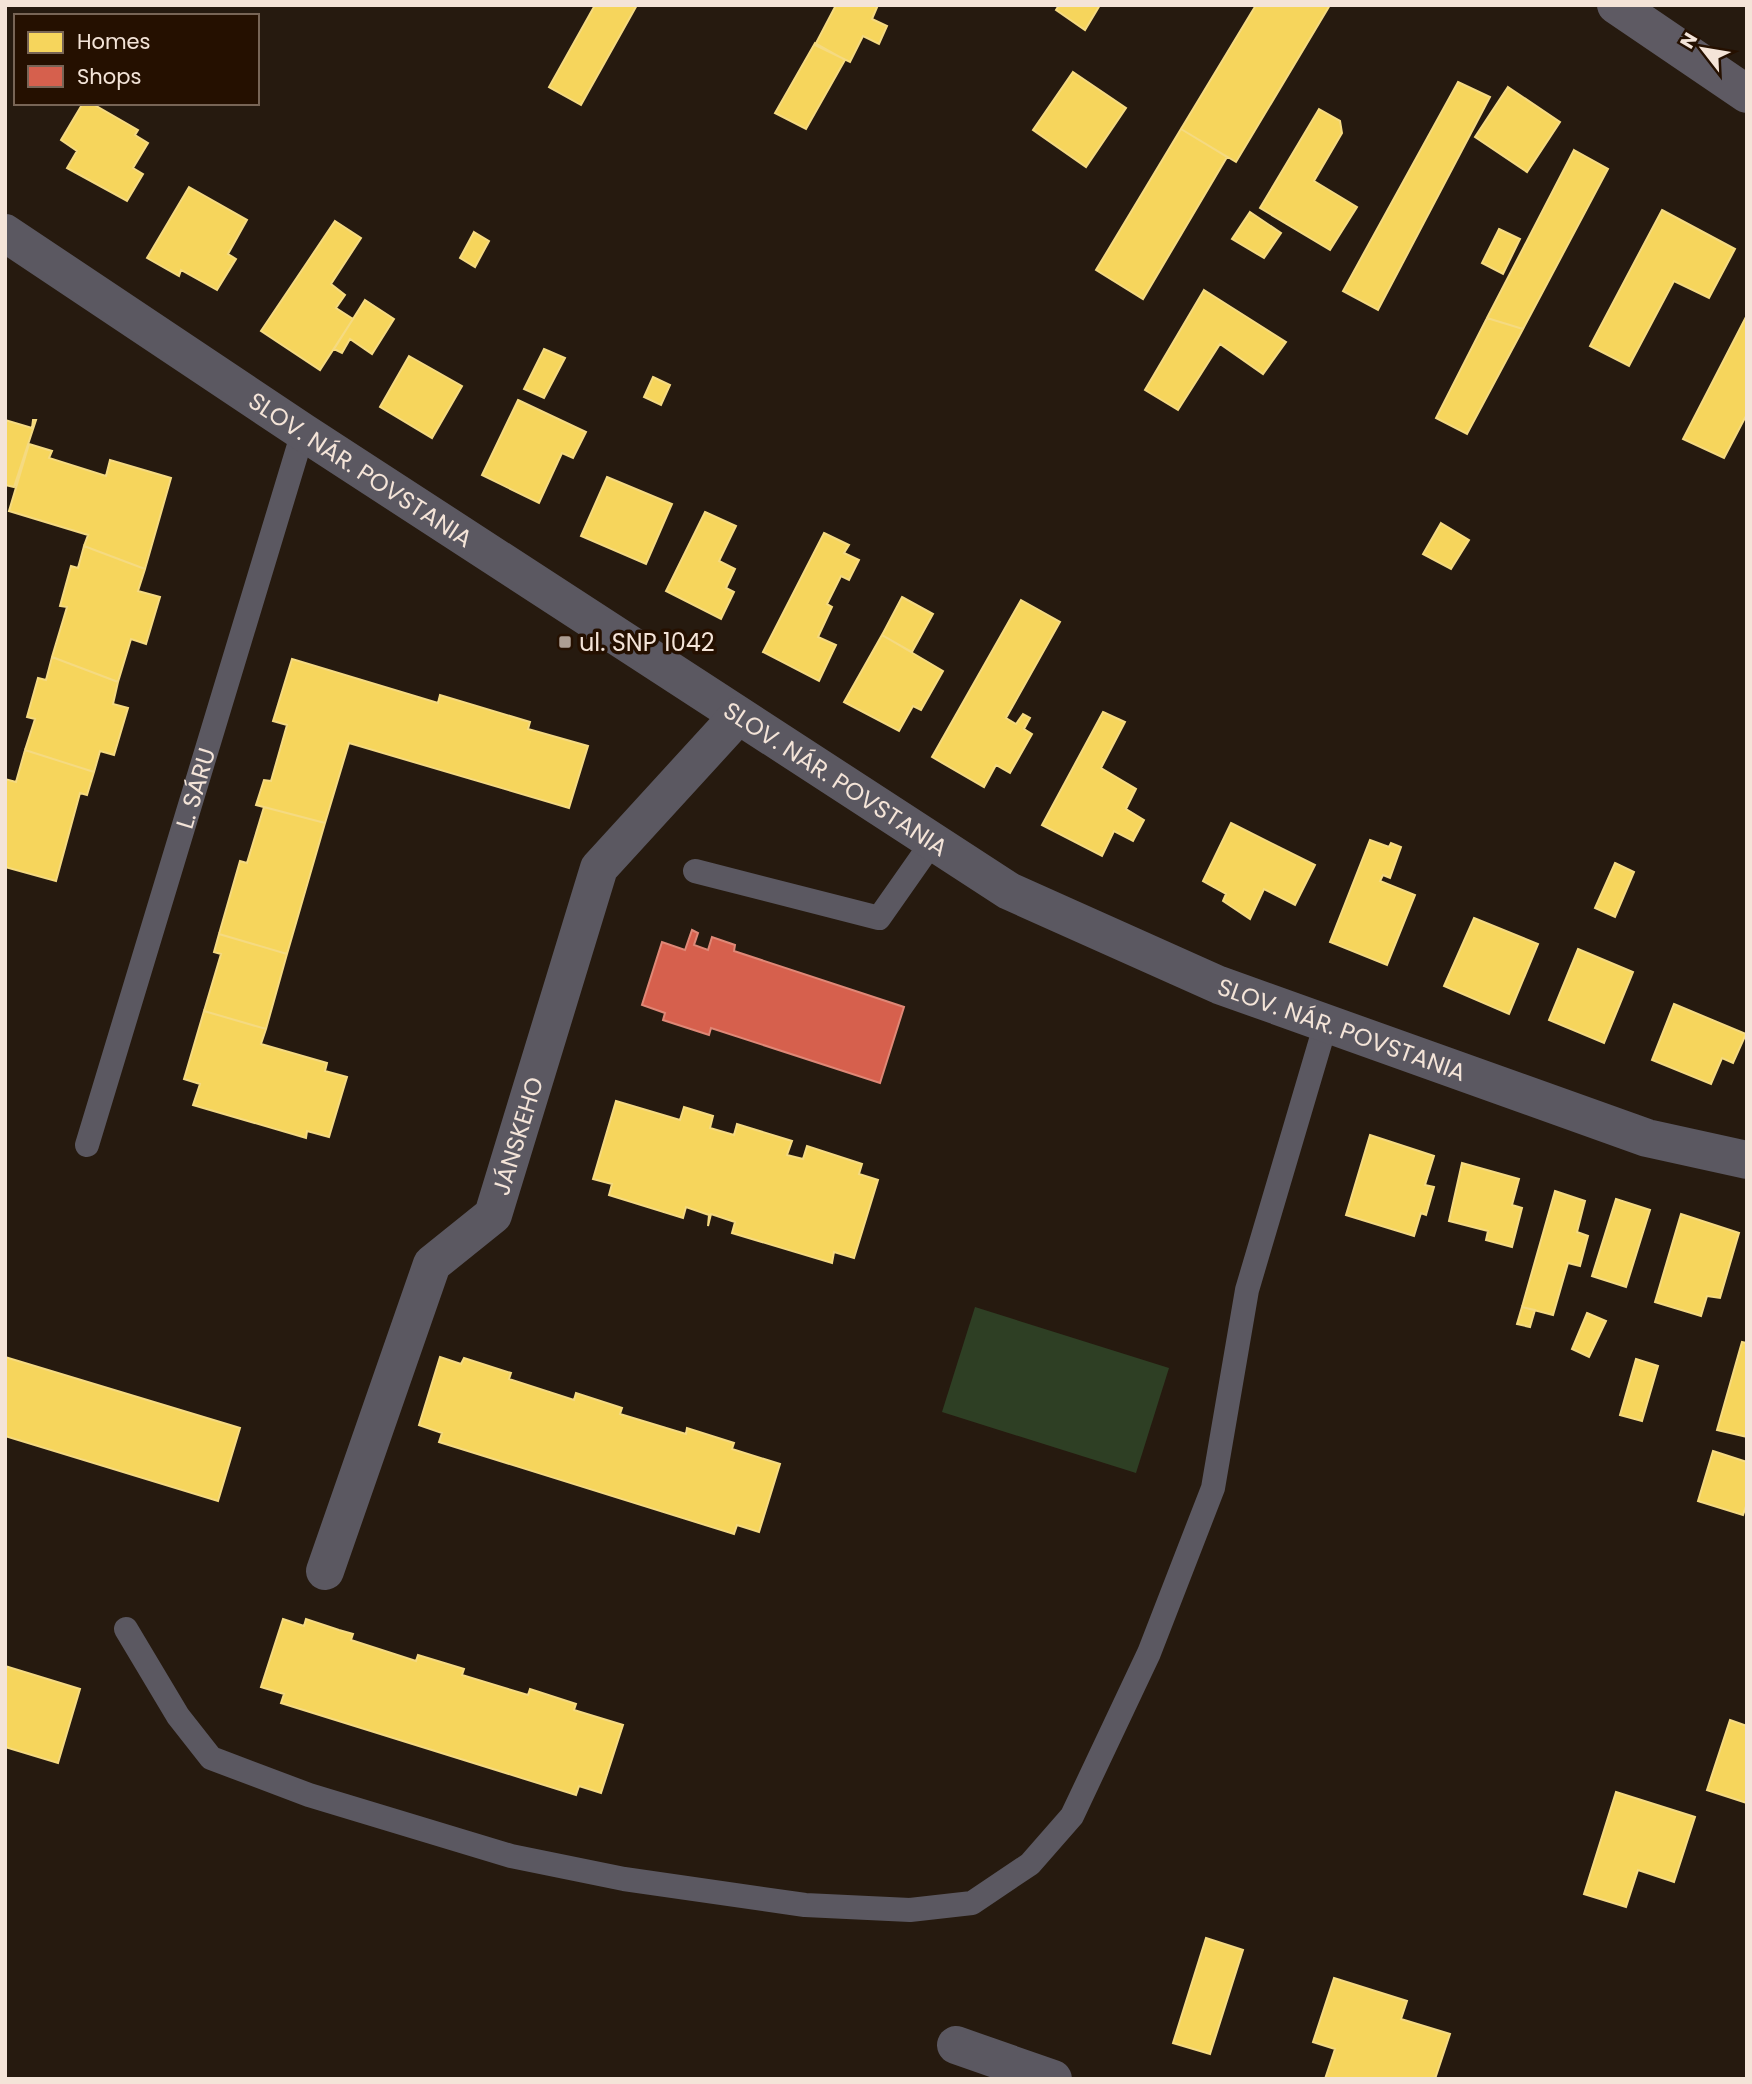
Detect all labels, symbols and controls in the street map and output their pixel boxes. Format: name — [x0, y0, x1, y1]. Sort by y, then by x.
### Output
legend — [14, 14, 259, 105]
north arrow — [1668, 14, 1738, 84]
text: Homes — [77, 27, 151, 56]
text: N — [1674, 27, 1704, 54]
text: Shops — [77, 62, 141, 91]
street label: SLOV. NÁR. POVSTANIA — [242, 384, 479, 555]
place label: ul. SNP 1042 — [579, 626, 715, 659]
marker: ul. SNP 1042 — [557, 634, 573, 650]
street label: SLOV. NÁR. POVSTANIA — [717, 693, 955, 864]
street label: L. SÁRU — [167, 744, 223, 832]
street label: SLOV. NÁR. POVSTANIA — [1213, 969, 1471, 1088]
street label: JÁNSKEHO — [484, 1073, 551, 1199]

